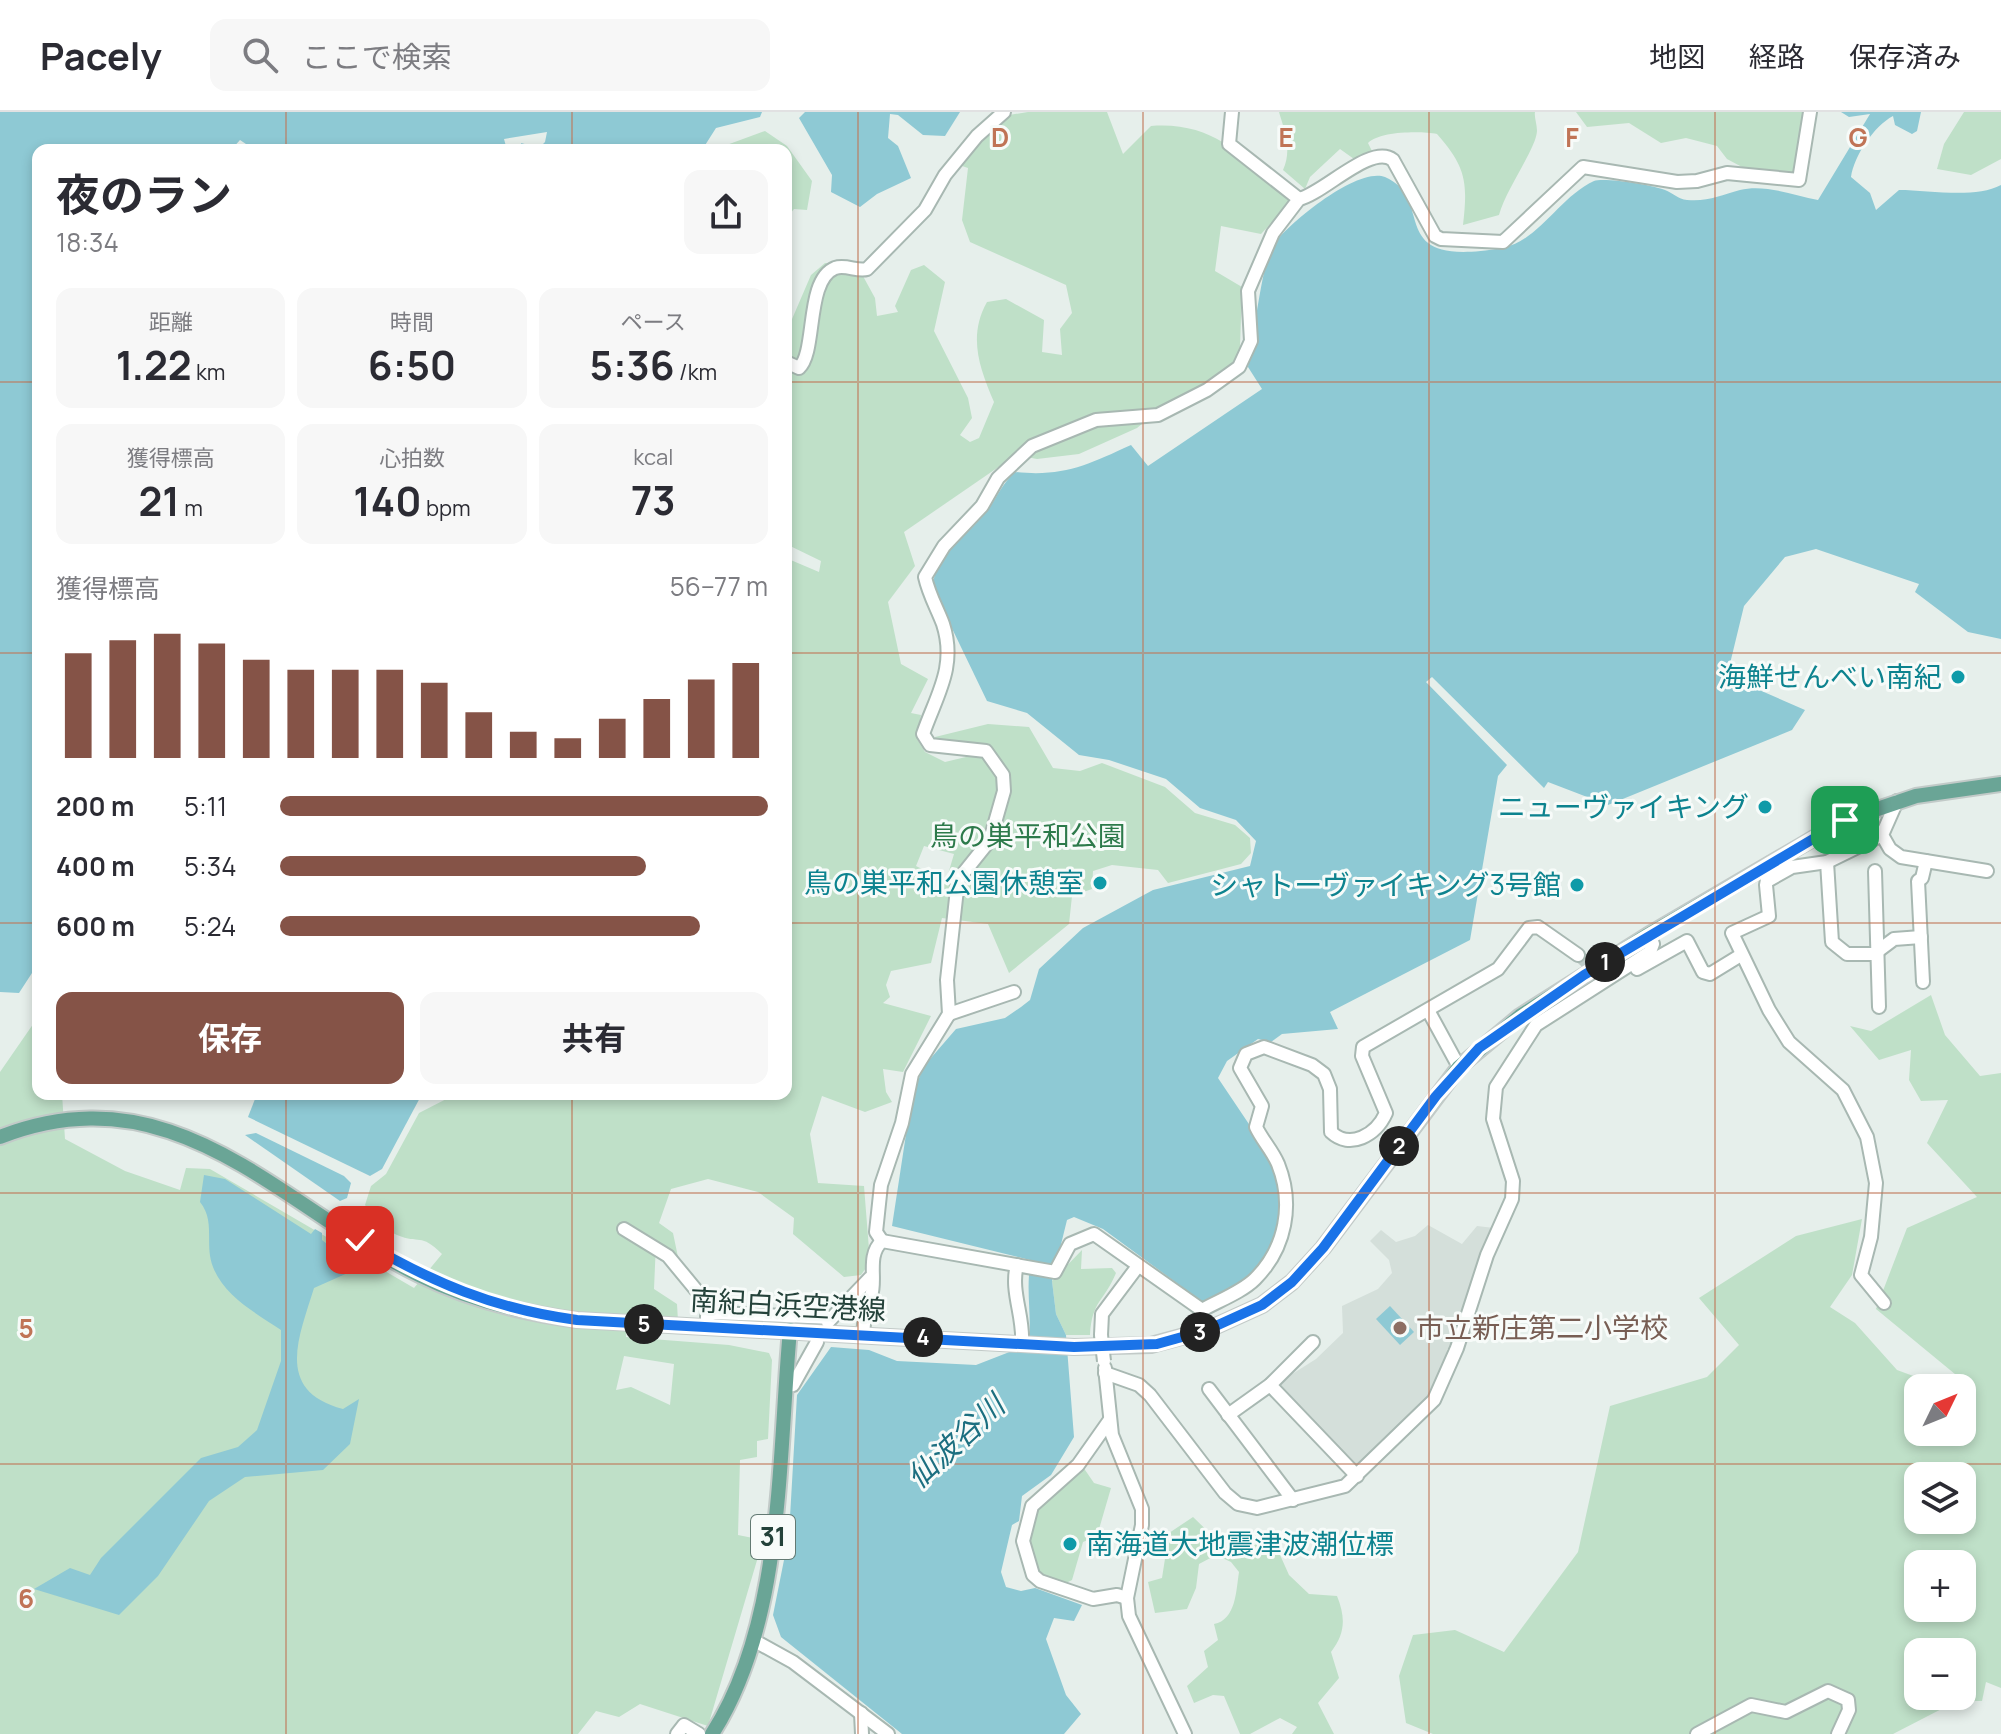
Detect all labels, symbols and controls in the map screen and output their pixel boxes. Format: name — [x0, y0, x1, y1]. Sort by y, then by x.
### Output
search box — [210, 19, 770, 91]
text: Pacely — [40, 29, 162, 81]
icon: search — [238, 33, 282, 77]
text: ここで検索 — [302, 36, 452, 77]
text: 地図 — [1649, 37, 1705, 75]
text: 経路 — [1749, 37, 1805, 75]
text: 保存済み — [1849, 37, 1961, 75]
text: D — [991, 119, 1009, 155]
text: E — [1278, 119, 1294, 155]
text: F — [1565, 119, 1579, 155]
text: G — [1848, 119, 1868, 155]
text: 夜のラン — [56, 164, 232, 224]
button: share — [684, 170, 768, 254]
text: 18:34 — [56, 224, 119, 260]
text: 距離 — [149, 307, 193, 337]
text: 時間 — [390, 307, 434, 337]
text: ペース — [621, 307, 686, 337]
text: 1.22 — [116, 337, 192, 392]
text: 6:50 — [368, 337, 456, 392]
text: 5:36 — [589, 337, 675, 392]
text: km — [192, 357, 226, 387]
text: /km — [675, 357, 717, 387]
text: kcal — [633, 442, 673, 472]
text: 獲得標高 — [127, 443, 215, 473]
text: 心拍数 — [379, 443, 445, 473]
text: 73 — [631, 472, 676, 527]
text: 21 — [138, 473, 180, 528]
text: 140 — [353, 473, 422, 528]
text: m — [180, 493, 203, 523]
text: bpm — [422, 493, 471, 523]
text: 56–77 m — [670, 568, 768, 604]
text: 獲得標高 — [56, 570, 160, 606]
place label: 海鮮せんべい南紀 — [1718, 657, 1942, 695]
marker: 海鮮せんべい南紀 — [1949, 668, 1967, 686]
pin — [1811, 786, 1879, 854]
place label: ニューヴァイキング — [1498, 787, 1749, 825]
text: 200 m — [56, 788, 134, 824]
text: 5:11 — [184, 788, 227, 824]
marker: ニューヴァイキング — [1756, 798, 1774, 816]
icon: arrive — [1823, 798, 1867, 842]
park label: 鳥の巣平和公園 — [930, 816, 1126, 854]
text: 400 m — [56, 848, 135, 884]
text: 5:34 — [184, 848, 237, 884]
place label: 鳥の巣平和公園休憩室 — [804, 863, 1084, 901]
place label: シャトーヴァイキング3号館 — [1210, 865, 1561, 903]
marker: 鳥の巣平和公園休憩室 — [1091, 874, 1109, 892]
marker: シャトーヴァイキング3号館 — [1568, 876, 1586, 894]
text: 600 m — [56, 908, 135, 944]
text: 5:24 — [184, 908, 236, 944]
pin: 1 — [1585, 942, 1625, 982]
text: 1 — [1600, 947, 1610, 977]
button: 保存 — [56, 992, 404, 1084]
button: 共有 — [420, 992, 768, 1084]
pin: 2 — [1379, 1126, 1419, 1166]
text: 2 — [1392, 1131, 1406, 1161]
pin — [326, 1206, 394, 1274]
icon: check — [338, 1218, 382, 1262]
street label: 南紀白浜空港線 — [689, 1280, 887, 1328]
pin: 5 — [624, 1304, 664, 1344]
place label: 市立新庄第二小学校 — [1416, 1308, 1668, 1346]
text: 5 — [638, 1309, 650, 1339]
text: 5 — [18, 1310, 34, 1346]
pin: 3 — [1180, 1312, 1220, 1352]
pin: 4 — [903, 1317, 943, 1357]
text: 3 — [1194, 1317, 1206, 1347]
marker: 市立新庄第二小学校 — [1391, 1319, 1409, 1337]
text: 4 — [916, 1322, 930, 1352]
north arrow — [1904, 1374, 1976, 1446]
map controls — [1904, 1374, 1976, 1710]
water label: 仙波谷川 — [897, 1383, 1015, 1497]
button: layers — [1904, 1462, 1976, 1534]
road number: 31 — [751, 1515, 795, 1559]
place label: 南海道大地震津波潮位標 — [1086, 1524, 1394, 1562]
marker: 南海道大地震津波潮位標 — [1061, 1535, 1079, 1553]
button: + — [1904, 1550, 1976, 1622]
text: 6 — [18, 1580, 34, 1616]
button: − — [1904, 1638, 1976, 1710]

